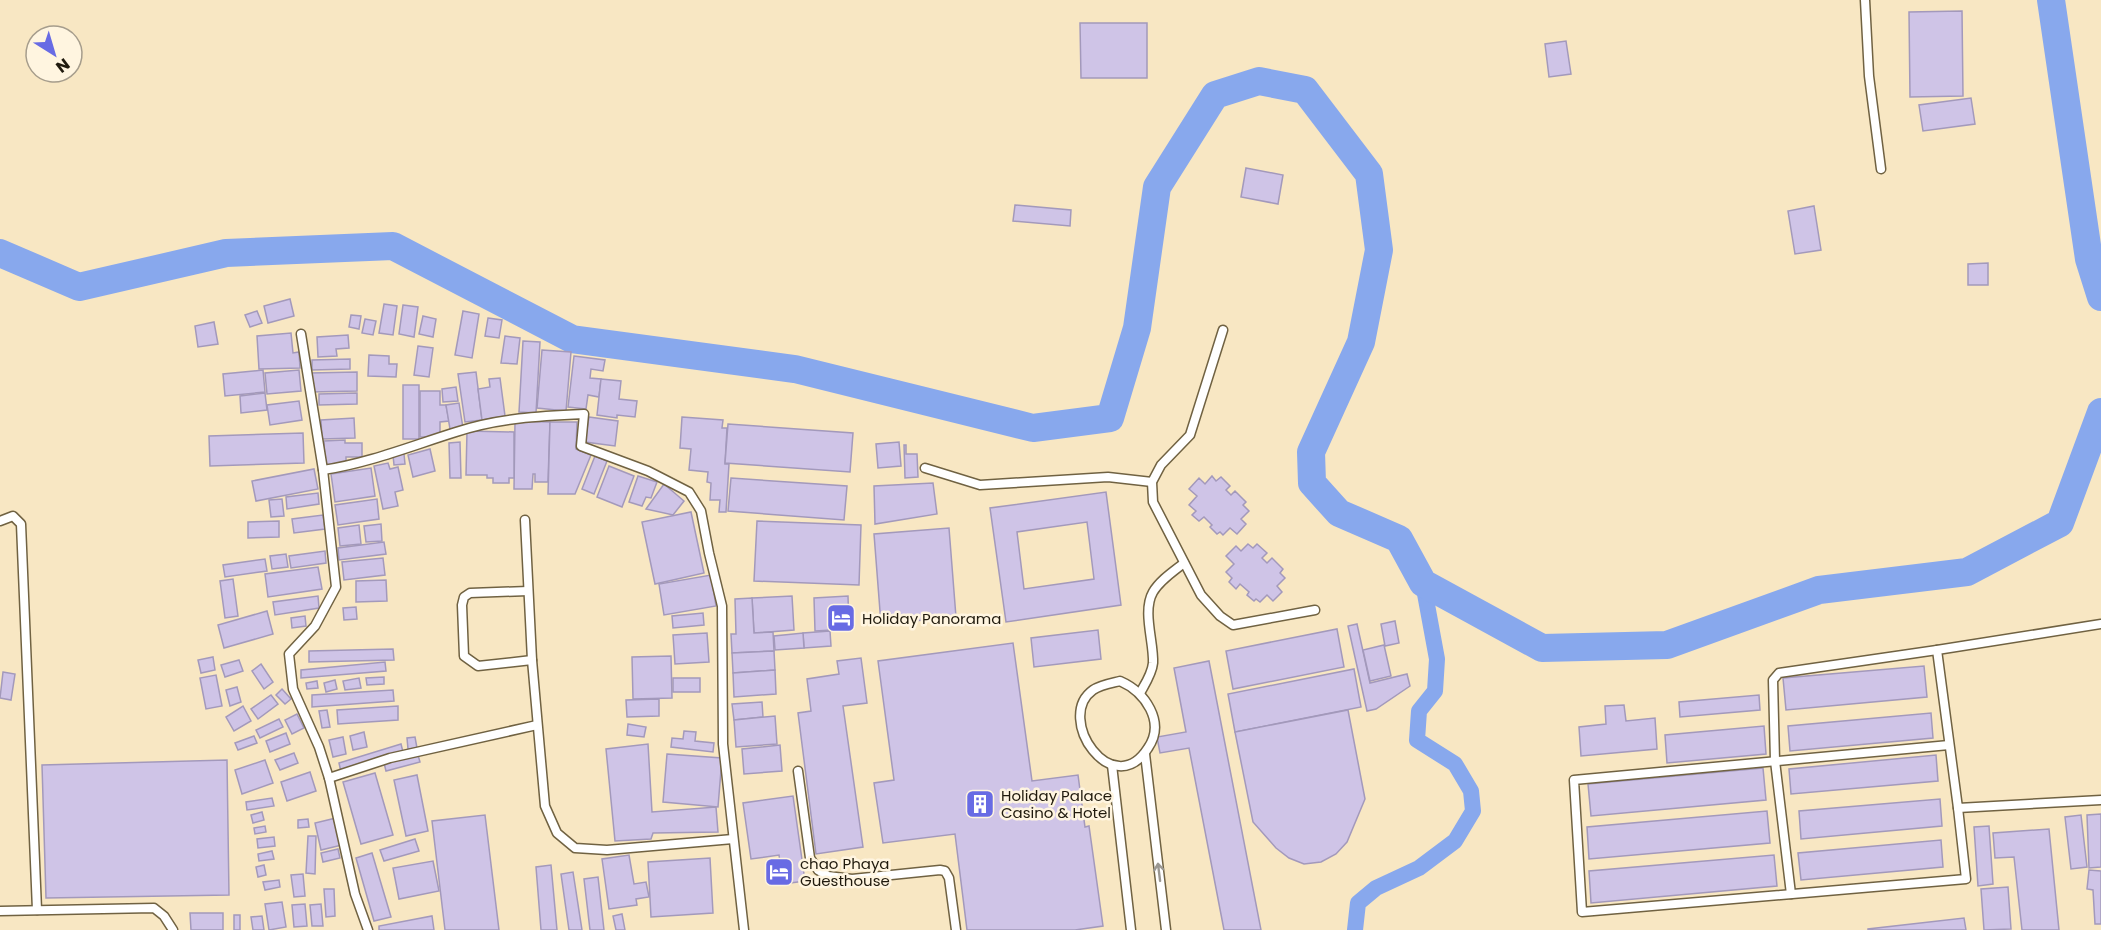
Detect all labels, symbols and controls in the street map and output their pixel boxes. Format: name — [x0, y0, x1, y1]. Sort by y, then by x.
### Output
north arrow — [24, 24, 84, 84]
text: N — [51, 53, 74, 78]
hotel icon: Holiday Panorama — [825, 602, 857, 634]
place label: Holiday Panorama — [862, 608, 1001, 629]
place label: Holiday Palace Casino & Hotel — [1001, 785, 1112, 823]
building icon: Holiday Palace Casino & Hotel — [964, 788, 996, 820]
place label: chao Phaya Guesthouse — [800, 853, 890, 891]
hotel icon: chao Phaya Guesthouse — [763, 856, 795, 888]
one-way arrow — [1153, 862, 1164, 882]

